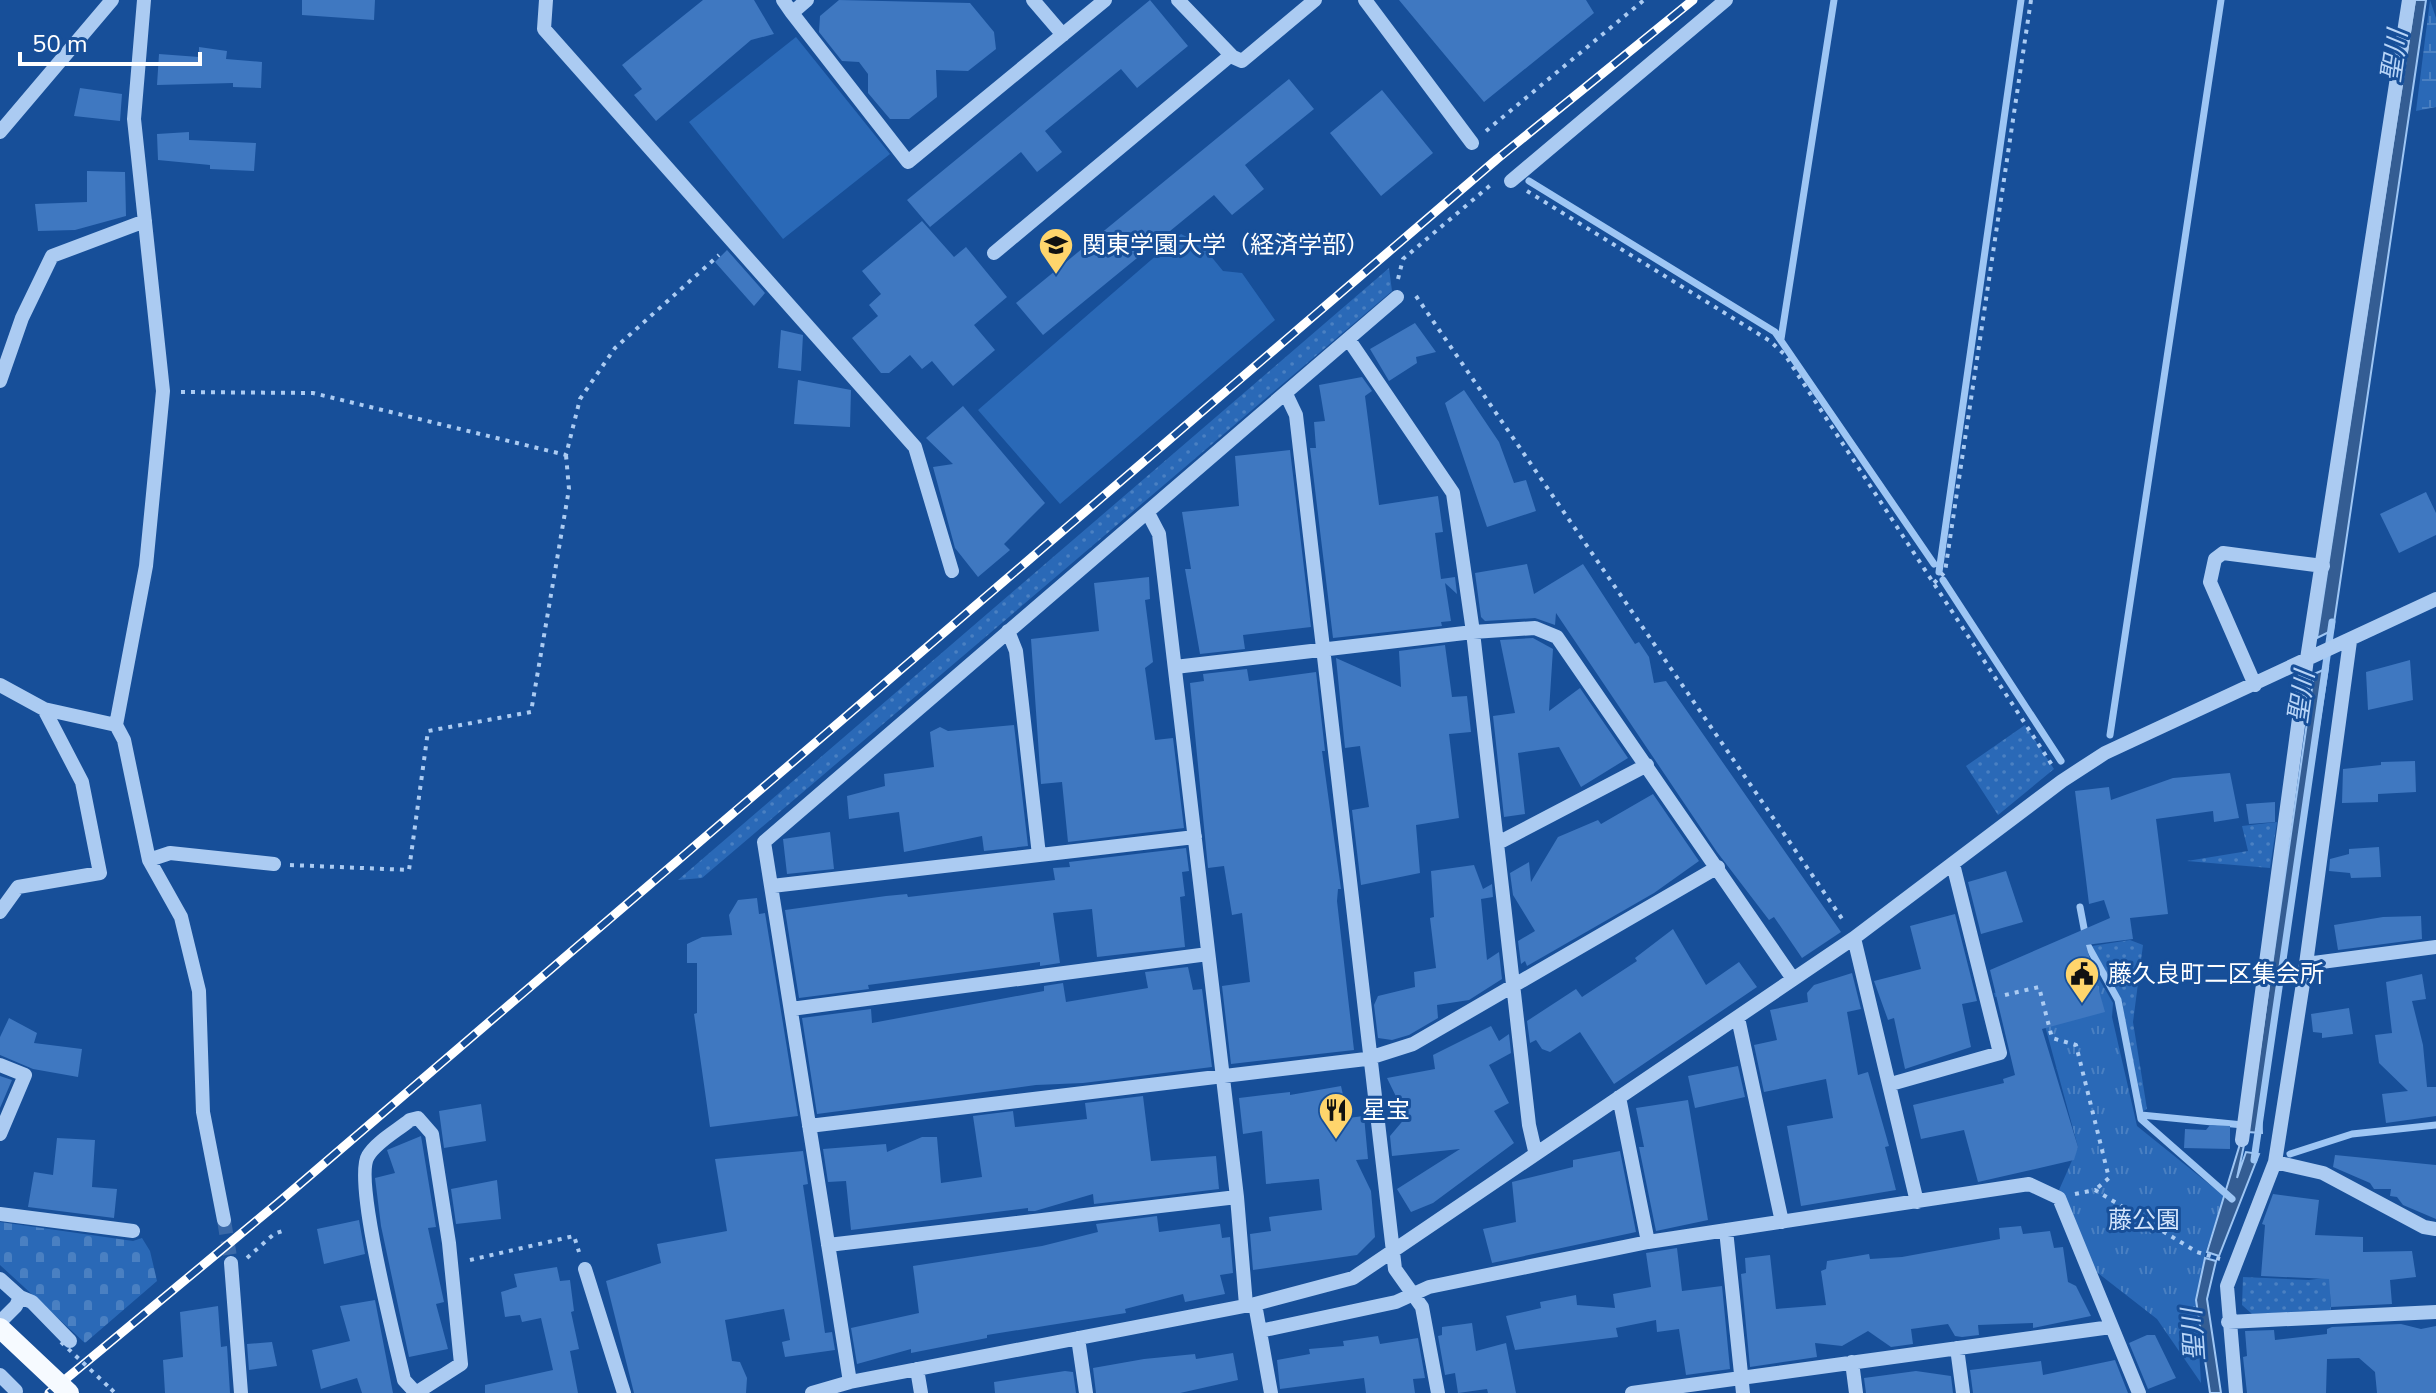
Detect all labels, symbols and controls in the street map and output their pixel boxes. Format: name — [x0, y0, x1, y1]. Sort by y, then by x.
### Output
scale bar — [20, 16, 200, 66]
water label: 聖川 — [2374, 25, 2416, 84]
text: 50 m — [32, 28, 88, 60]
school or university icon: 関東学園大学（経済学部） — [1037, 226, 1075, 276]
place label: 関東学園大学（経済学部） — [1082, 229, 1370, 261]
water label: 聖川 — [2281, 666, 2323, 725]
public building icon: 藤久良町二区集会所 — [2063, 955, 2101, 1005]
place label: 藤久良町二区集会所 — [2108, 958, 2324, 990]
restaurant icon: 星宝 — [1317, 1091, 1355, 1141]
place label: 星宝 — [1362, 1094, 1410, 1126]
park label: 藤公園 — [2108, 1204, 2180, 1236]
water label: 聖川 — [2174, 1305, 2213, 1362]

